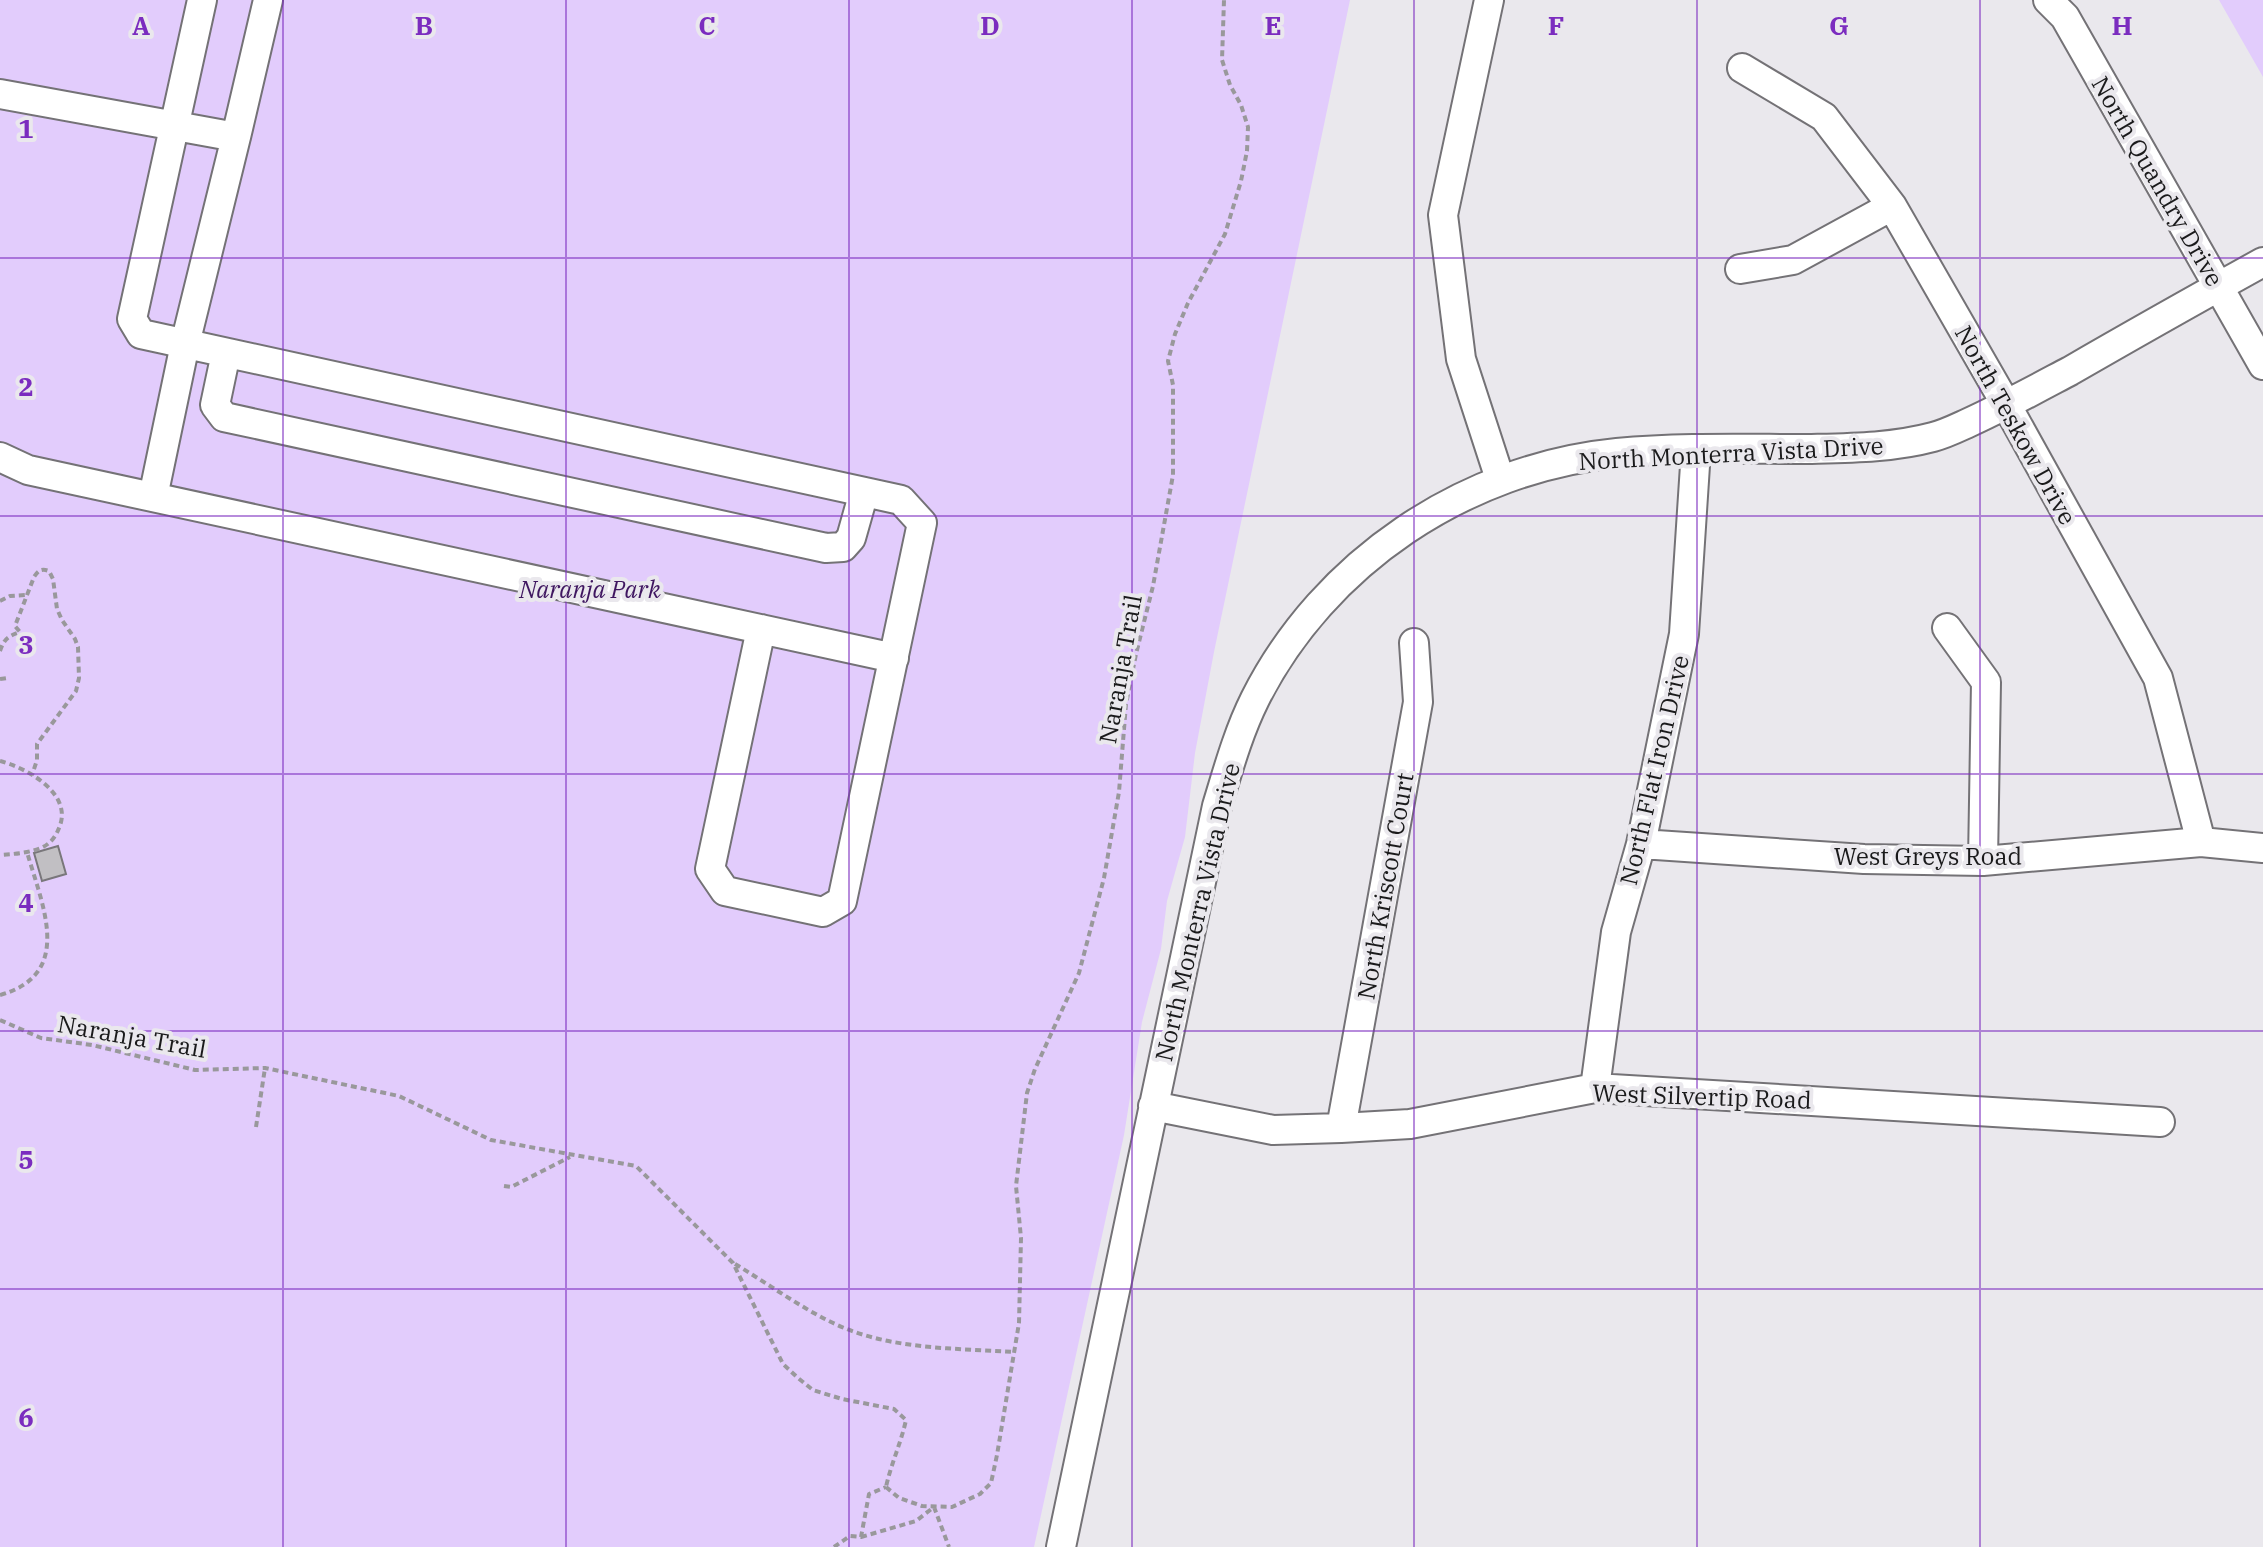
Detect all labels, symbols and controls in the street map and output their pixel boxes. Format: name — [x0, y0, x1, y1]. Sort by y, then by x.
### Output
text: A — [132, 8, 150, 42]
text: B — [415, 8, 433, 42]
text: C — [698, 8, 716, 42]
text: D — [980, 8, 1000, 42]
text: E — [1264, 8, 1282, 42]
text: F — [1548, 8, 1564, 42]
text: G — [1829, 8, 1849, 42]
text: H — [2111, 8, 2133, 42]
street label: North Quandry Drive — [2085, 70, 2231, 292]
text: 1 — [18, 111, 34, 145]
street label: North Teskow Drive — [1948, 320, 2084, 530]
text: 2 — [18, 369, 34, 403]
street label: North Monterra Vista Drive — [1578, 429, 1884, 477]
park label: Naranja Park — [518, 573, 661, 605]
street label: Naranja Trail — [1091, 592, 1149, 746]
text: 3 — [18, 627, 34, 661]
street label: North Flat Iron Drive — [1612, 652, 1696, 888]
street label: North Monterra Vista Drive — [1147, 760, 1247, 1064]
street label: North Kriscott Court — [1349, 770, 1421, 1002]
street label: West Greys Road — [1834, 840, 2022, 872]
text: 4 — [18, 885, 34, 919]
street label: Naranja Trail — [55, 1007, 209, 1065]
street label: West Silvertip Road — [1592, 1076, 1812, 1116]
text: 5 — [18, 1142, 34, 1176]
text: 6 — [18, 1400, 34, 1434]

